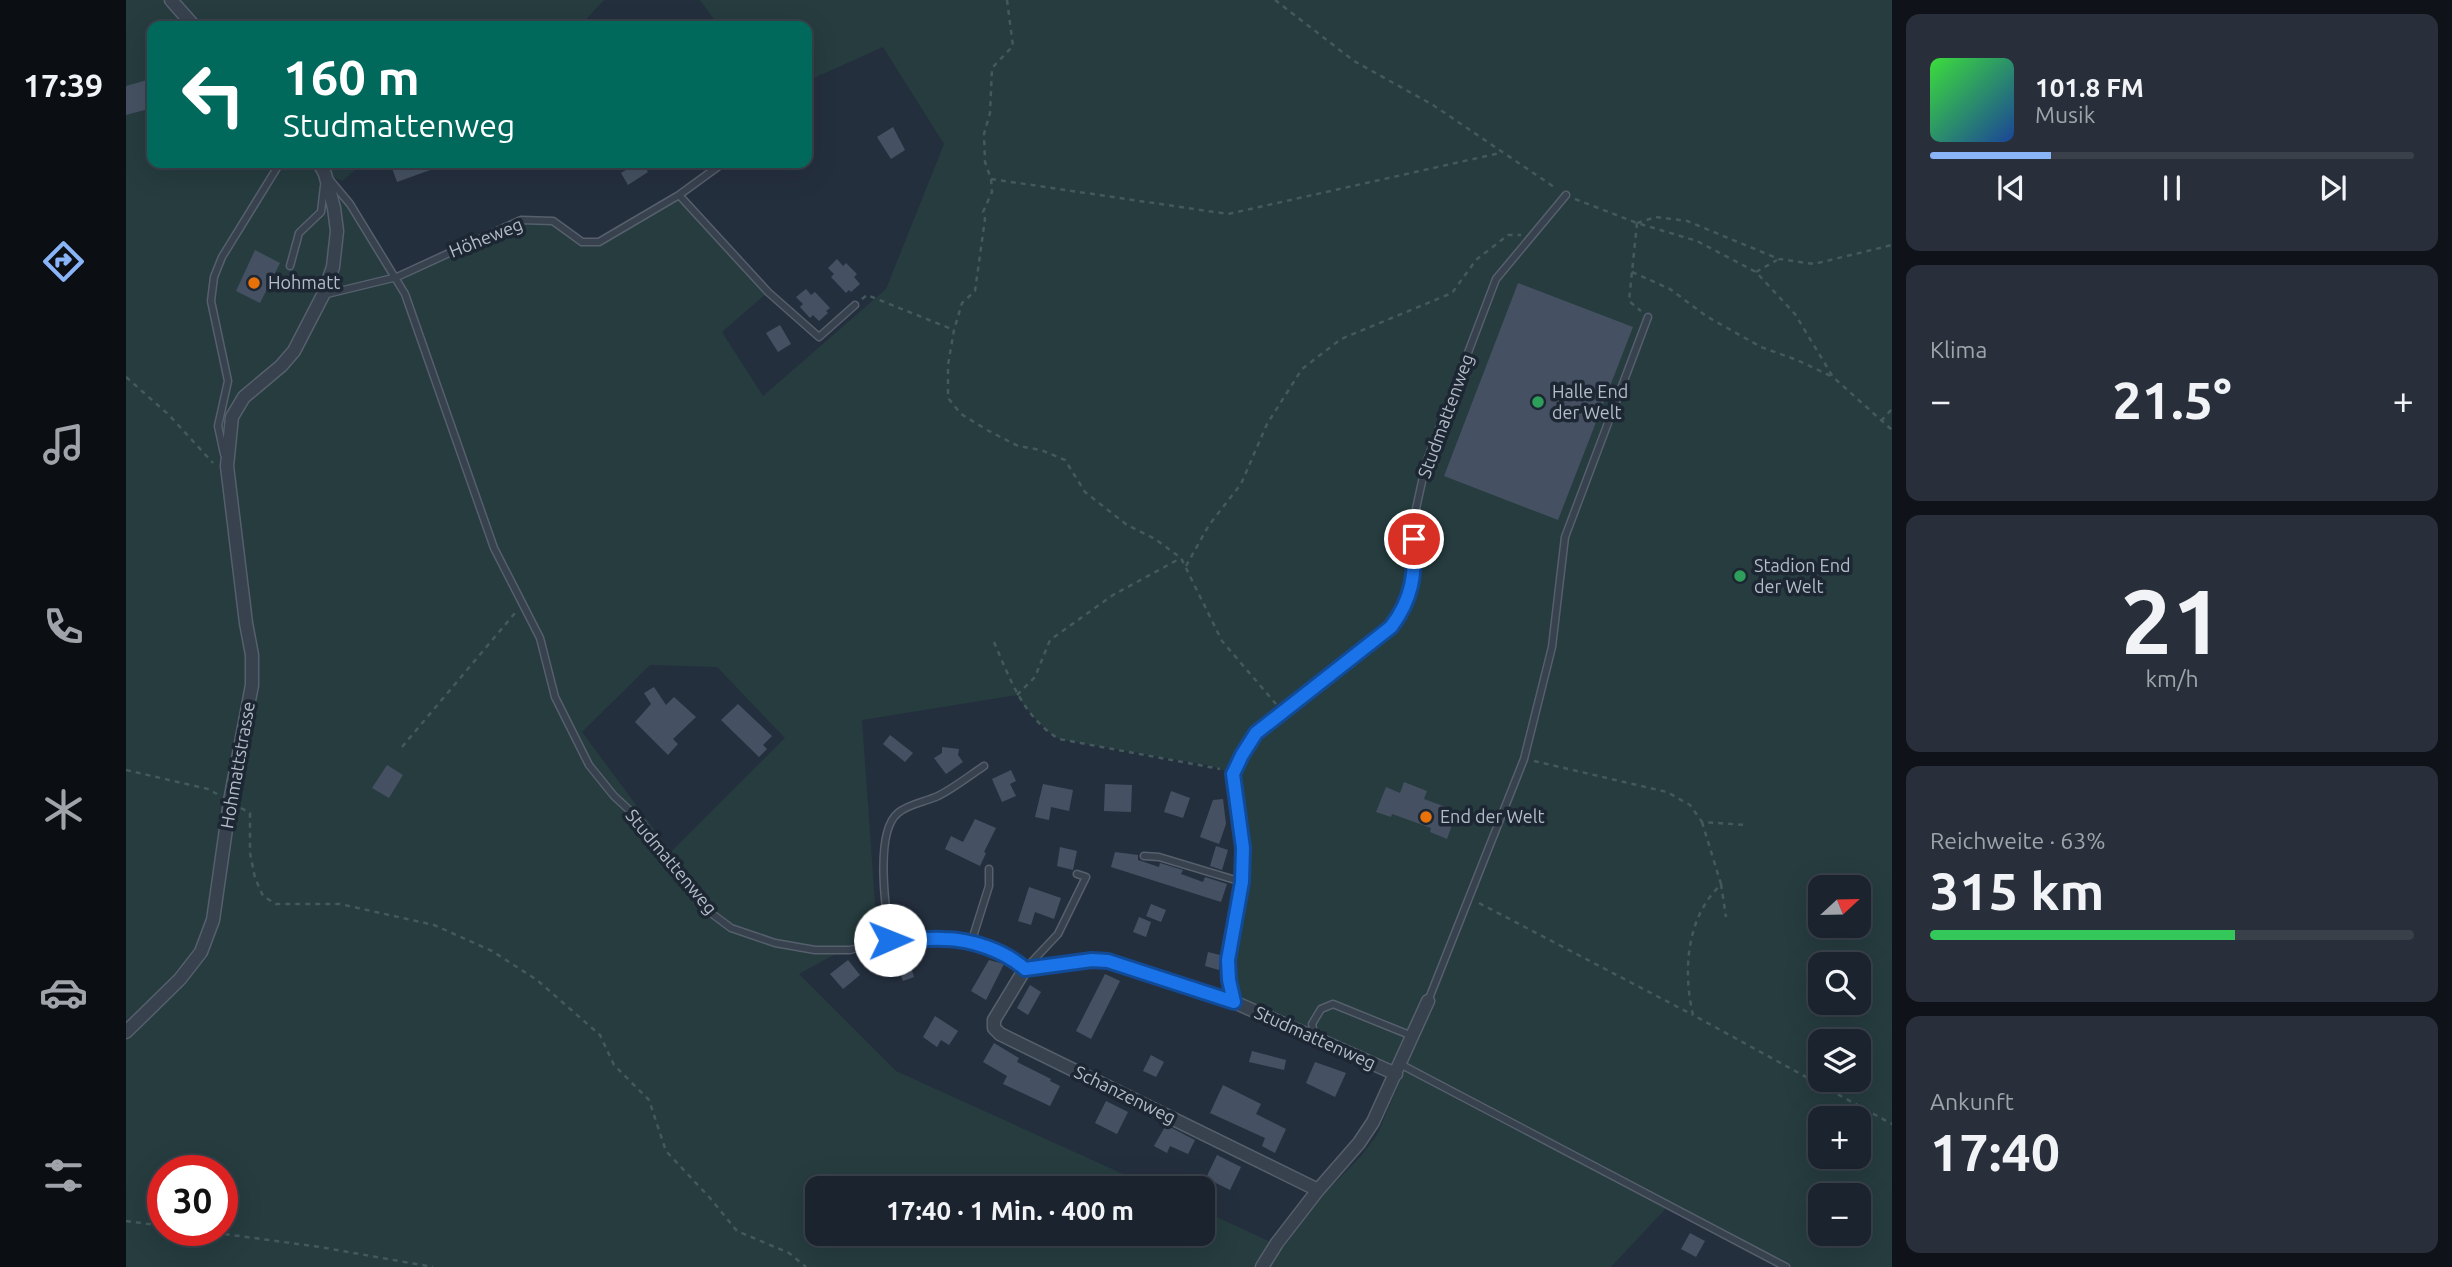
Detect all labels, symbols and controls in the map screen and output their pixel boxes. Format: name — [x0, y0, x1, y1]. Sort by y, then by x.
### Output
icon: left — [168, 49, 259, 140]
text: 160 m — [283, 49, 420, 104]
text: 17:39 — [23, 67, 103, 103]
text: 101.8 FM — [2035, 73, 2144, 102]
text: Musik — [2035, 102, 2095, 127]
text: Studmattenweg — [283, 107, 515, 143]
icon: previous — [1992, 169, 2030, 207]
icon: pause — [2153, 169, 2191, 207]
icon: next — [2314, 169, 2352, 207]
street label: Höheweg — [446, 213, 525, 261]
icon: directions — [39, 237, 88, 286]
place label: Hohmatt — [268, 272, 340, 292]
marker: Hohmatt — [246, 275, 262, 291]
text: Klima — [1930, 337, 1987, 362]
street label: Studmattenweg — [1413, 351, 1477, 480]
text: 21.5° — [2112, 371, 2232, 429]
text: − — [1930, 379, 1951, 421]
text: + — [2393, 379, 2414, 421]
place label: Halle End der Welt — [1552, 381, 1628, 422]
marker: Halle End der Welt — [1530, 394, 1546, 410]
icon: music — [39, 420, 88, 469]
pin — [1384, 509, 1444, 569]
icon: arrive — [1395, 520, 1433, 558]
place label: Stadion End der Welt — [1754, 555, 1850, 596]
marker: Stadion End der Welt — [1732, 568, 1748, 584]
text: 21 — [2121, 569, 2223, 671]
icon: phone — [39, 602, 88, 651]
text: km/h — [2145, 666, 2199, 691]
street label: Hohmattstrasse — [216, 700, 258, 830]
icon: climate — [39, 785, 88, 834]
street label: Studmattenweg — [622, 805, 721, 918]
place label: End der Welt — [1440, 806, 1545, 826]
marker: End der Welt — [1418, 809, 1434, 825]
text: Reichweite · 63% — [1930, 828, 2106, 853]
text: 315 km — [1930, 862, 2104, 920]
north arrow — [1808, 875, 1871, 938]
map controls — [1808, 875, 1871, 1246]
position arrow — [853, 903, 927, 977]
button: search — [1808, 952, 1871, 1015]
icon: car — [39, 968, 88, 1017]
street label: Studmattenweg — [1252, 1001, 1379, 1073]
button: layers — [1808, 1029, 1871, 1092]
street label: Schanzenweg — [1072, 1061, 1179, 1127]
text: Ankunft — [1930, 1089, 2014, 1114]
button: + — [1808, 1106, 1871, 1169]
text: 17:40 — [1930, 1123, 2060, 1181]
icon: filters — [39, 1151, 88, 1200]
speed limit sign: 30 — [147, 1155, 238, 1246]
button: − — [1808, 1183, 1871, 1246]
text: 17:40 · 1 Min. · 400 m — [886, 1196, 1134, 1225]

